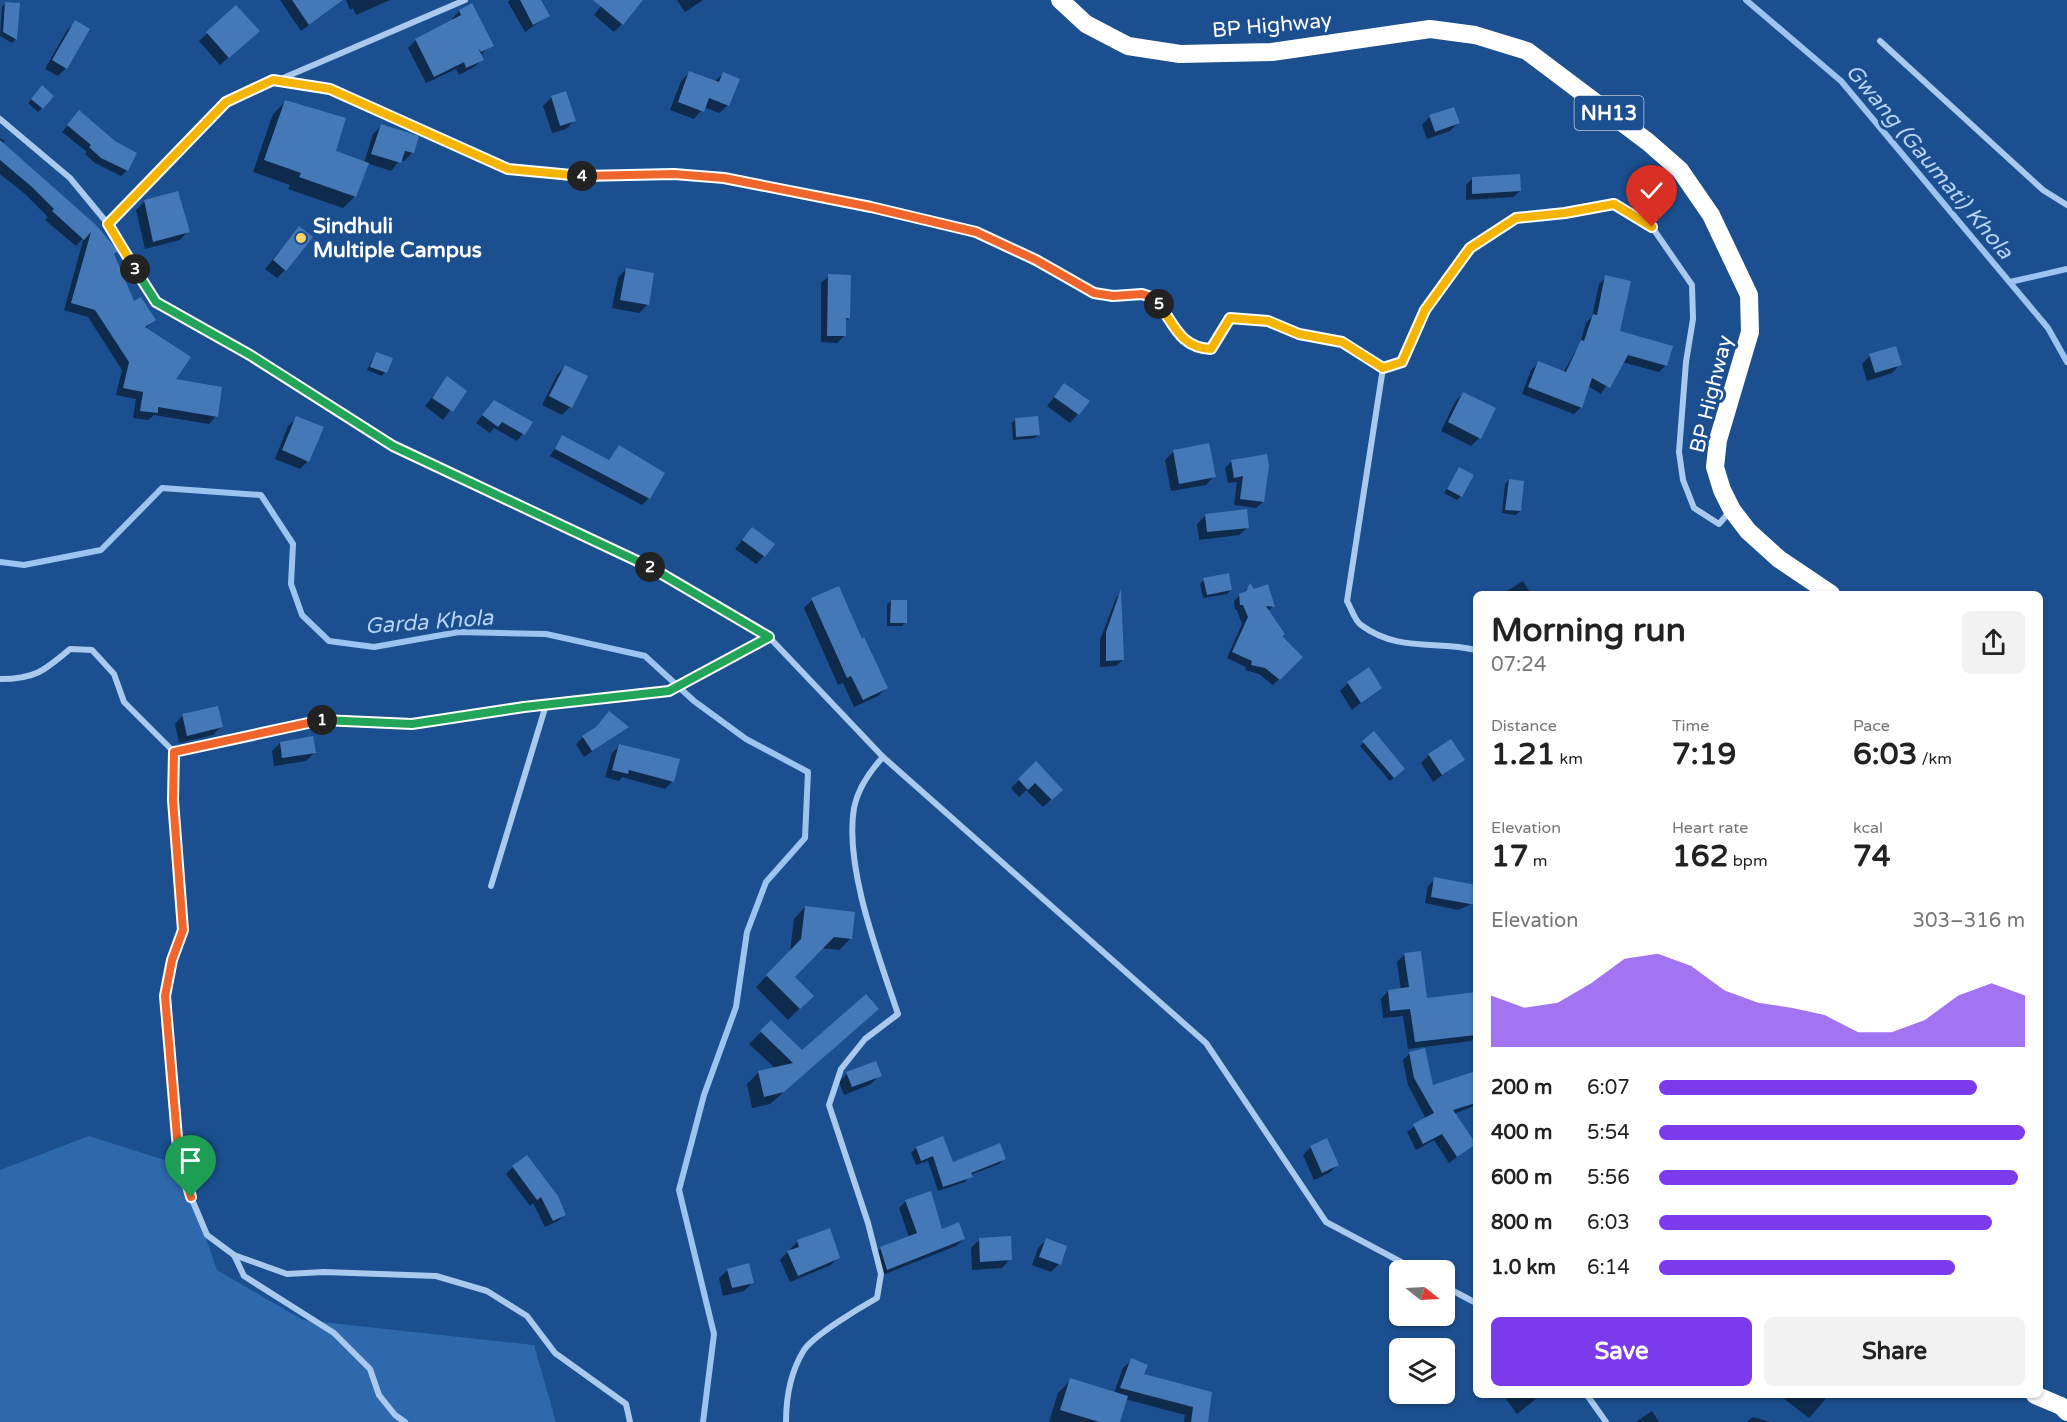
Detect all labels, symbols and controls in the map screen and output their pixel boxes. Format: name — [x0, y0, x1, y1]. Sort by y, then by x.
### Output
street label: BP Highway — [1211, 8, 1333, 43]
water label: Gwang (Gaumati) Khola — [1840, 59, 2019, 265]
road number: NH13 — [1574, 96, 1644, 130]
pin: 4 — [567, 161, 597, 191]
pin — [1626, 165, 1677, 227]
text: 4 — [577, 166, 587, 186]
icon: check — [1635, 174, 1668, 207]
place label: Sindhuli Multiple Campus — [313, 214, 482, 263]
marker: Sindhuli Multiple Campus — [294, 231, 308, 245]
pin: 3 — [120, 254, 150, 284]
text: 3 — [130, 259, 140, 279]
pin: 5 — [1144, 289, 1174, 319]
text: 5 — [1154, 294, 1164, 314]
street label: BP Highway — [1685, 333, 1738, 455]
pin: 2 — [635, 552, 665, 582]
text: 2 — [645, 557, 655, 577]
water label: Garda Khola — [364, 605, 495, 639]
text: Morning run — [1491, 611, 1686, 650]
button: share — [1962, 611, 2025, 674]
text: 07:24 — [1491, 653, 1546, 677]
pin: 1 — [307, 705, 337, 735]
text: 1 — [317, 710, 327, 730]
text: Distance — [1491, 716, 1557, 736]
text: Time — [1672, 716, 1709, 736]
text: Pace — [1853, 716, 1890, 736]
text: 1.21 — [1491, 736, 1555, 773]
text: 7:19 — [1672, 736, 1736, 773]
text: 6:03 — [1853, 736, 1917, 773]
text: km — [1555, 749, 1583, 769]
text: /km — [1917, 749, 1952, 769]
text: Elevation — [1491, 818, 1561, 838]
text: Heart rate — [1672, 818, 1748, 838]
text: kcal — [1853, 818, 1883, 838]
text: 17 — [1491, 838, 1529, 875]
text: 162 — [1672, 838, 1729, 875]
text: 74 — [1853, 838, 1891, 875]
text: m — [1529, 851, 1548, 871]
text: bpm — [1729, 851, 1768, 871]
text: Elevation — [1491, 909, 1578, 933]
text: 303–316 m — [1912, 909, 2025, 933]
text: 200 m — [1491, 1076, 1552, 1100]
text: 6:07 — [1587, 1076, 1630, 1100]
text: 400 m — [1491, 1121, 1552, 1145]
text: 5:54 — [1587, 1121, 1630, 1145]
pin — [165, 1135, 216, 1197]
icon: arrive — [174, 1144, 207, 1177]
text: 600 m — [1491, 1166, 1552, 1190]
text: 5:56 — [1587, 1166, 1630, 1190]
text: 800 m — [1491, 1211, 1552, 1235]
text: 6:03 — [1587, 1211, 1630, 1235]
text: 1.0 km — [1491, 1256, 1556, 1280]
text: 6:14 — [1587, 1256, 1630, 1280]
north arrow — [1389, 1260, 1455, 1326]
map controls — [1389, 1260, 1455, 1404]
button: Save — [1491, 1317, 1752, 1386]
button: Share — [1764, 1317, 2025, 1386]
button: layers — [1389, 1338, 1455, 1404]

